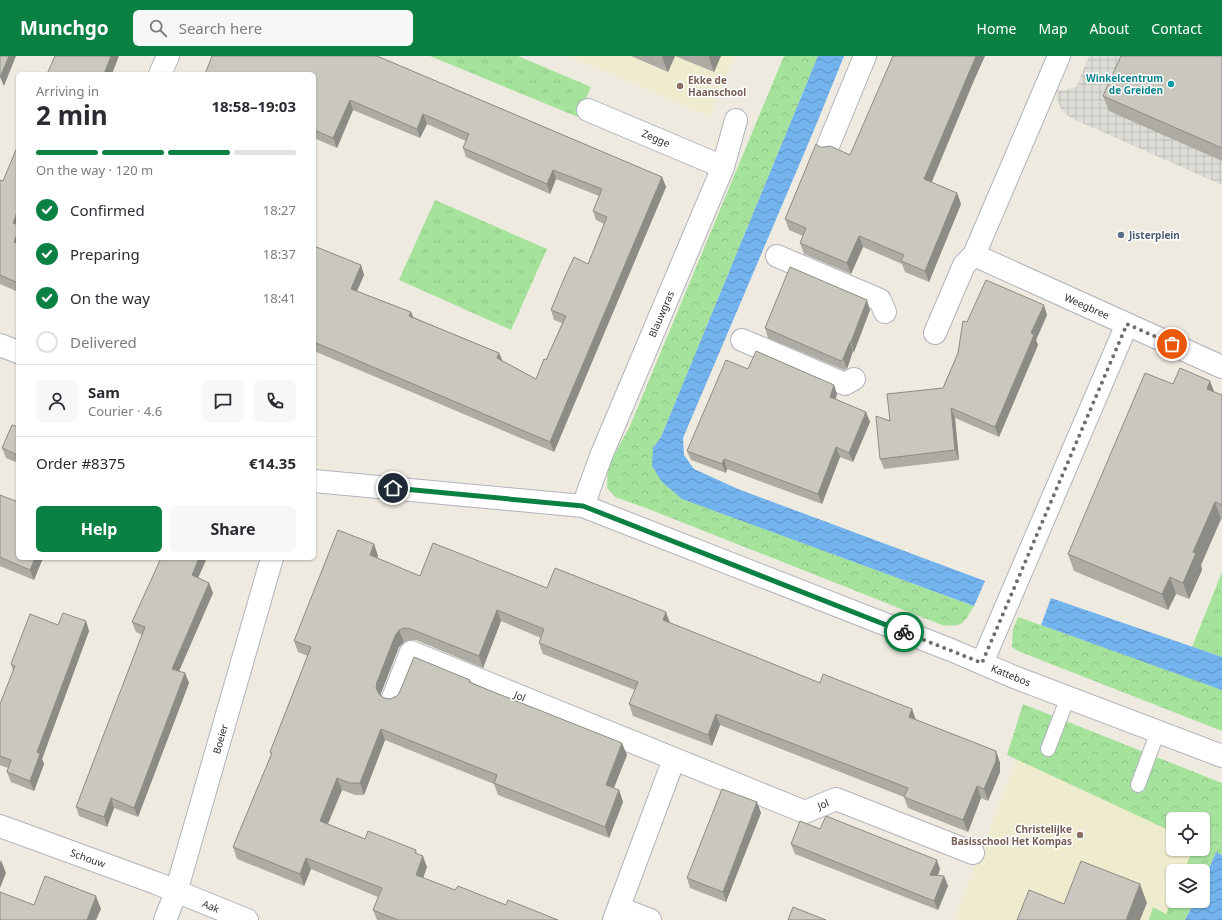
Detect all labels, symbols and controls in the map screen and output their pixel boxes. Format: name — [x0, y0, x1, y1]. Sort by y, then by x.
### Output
search box — [133, 10, 413, 46]
text: Munchgo — [20, 15, 109, 41]
icon: search — [147, 17, 169, 39]
text: Search here — [179, 18, 262, 38]
text: Home — [977, 19, 1016, 38]
text: Map — [1038, 19, 1068, 38]
text: About — [1090, 19, 1129, 38]
text: Contact — [1151, 19, 1202, 38]
place label: Winkelcentrum de Greiden — [1086, 71, 1163, 97]
place label: Ekke de Haanschool — [688, 73, 746, 99]
marker: Winkelcentrum de Greiden — [1166, 79, 1176, 89]
marker: Ekke de Haanschool — [675, 81, 685, 91]
text: Arriving in — [36, 82, 99, 100]
text: 18:58–19:03 — [211, 96, 296, 116]
text: 2 min — [36, 97, 108, 133]
street label: Zegge — [640, 126, 673, 150]
text: On the way · 120 m — [36, 161, 153, 179]
icon: check — [36, 199, 58, 221]
text: Confirmed — [70, 200, 145, 220]
text: 18:27 — [263, 201, 296, 219]
place label: Jisterplein — [1128, 228, 1180, 242]
marker: Jisterplein — [1116, 230, 1126, 240]
icon: check — [36, 243, 58, 265]
text: Preparing — [70, 244, 140, 264]
text: 18:37 — [263, 245, 296, 263]
icon: check — [36, 287, 58, 309]
text: On the way — [70, 288, 150, 308]
street label: Blauwgras — [645, 288, 677, 339]
text: 18:41 — [263, 289, 296, 307]
street label: Weegbree — [1062, 290, 1112, 322]
pin — [1155, 327, 1189, 361]
text: Delivered — [70, 332, 137, 352]
icon: bag — [1161, 333, 1183, 355]
button: person — [36, 380, 78, 422]
button: chat — [202, 380, 244, 422]
button: phone — [254, 380, 296, 422]
text: Sam — [88, 382, 120, 402]
text: Courier · 4.6 — [88, 402, 162, 420]
text: Order #8375 — [36, 453, 125, 473]
text: €14.35 — [249, 453, 296, 473]
pin — [376, 471, 410, 505]
icon: home — [382, 477, 404, 499]
button: Help — [36, 506, 162, 552]
button: Share — [170, 506, 296, 552]
courier — [884, 612, 924, 652]
icon: bike — [893, 621, 915, 643]
street label: Kattebos — [989, 661, 1033, 689]
street label: Jol — [511, 687, 528, 705]
street label: Boeier — [209, 722, 231, 756]
street label: Jol — [814, 795, 831, 813]
map controls — [1166, 812, 1210, 908]
button: locate — [1166, 812, 1210, 856]
place label: Christelijke Basisschool Het Kompas — [951, 822, 1072, 848]
marker: Christelijke Basisschool Het Kompas — [1075, 830, 1085, 840]
street label: Schouw — [68, 845, 108, 871]
button: layers — [1166, 864, 1210, 908]
street label: Aak — [200, 896, 222, 916]

